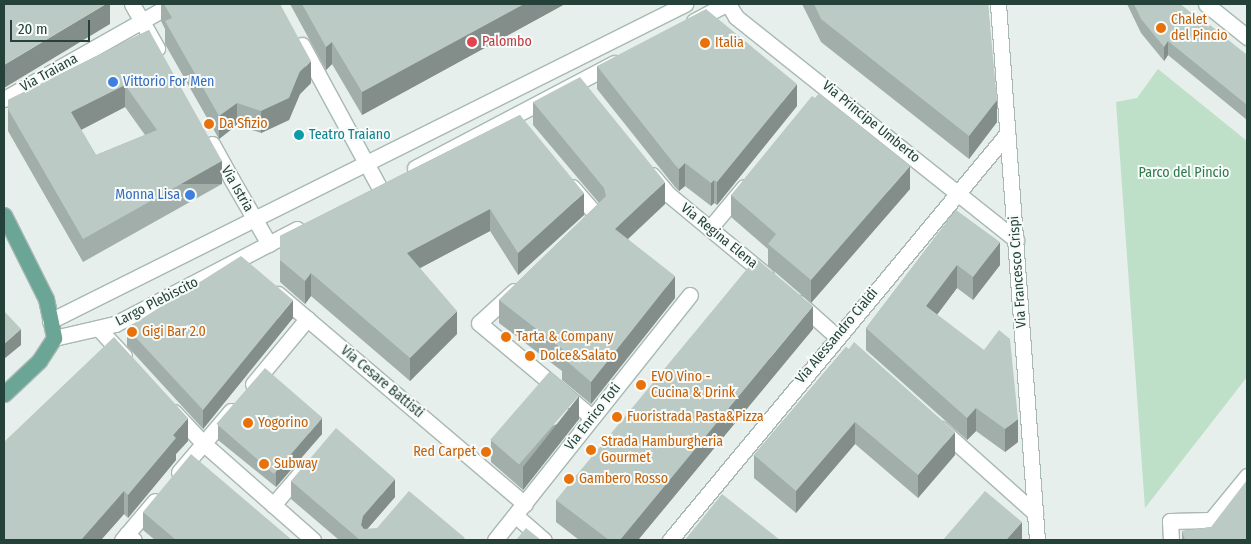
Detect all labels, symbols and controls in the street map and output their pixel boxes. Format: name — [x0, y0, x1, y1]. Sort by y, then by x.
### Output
scale bar — [12, 10, 92, 42]
place label: Chalet del Pincio — [1171, 12, 1228, 44]
text: 20 m — [18, 20, 48, 38]
marker: Chalet del Pincio — [1155, 22, 1167, 34]
place label: Palombo — [482, 34, 532, 50]
place label: Italia — [715, 35, 744, 51]
marker: Palombo — [466, 36, 478, 48]
marker: Italia — [699, 37, 711, 49]
street label: Via Traiana — [17, 50, 81, 96]
place label: Vittorio For Men — [123, 74, 214, 90]
marker: Vittorio For Men — [107, 76, 119, 88]
street label: Via Principe Umberto — [819, 77, 923, 167]
place label: Da Sfizio — [219, 116, 268, 132]
marker: Da Sfizio — [203, 118, 215, 130]
place label: Teatro Traiano — [309, 127, 391, 143]
marker: Teatro Traiano — [293, 129, 305, 141]
street label: Via Istria — [217, 163, 257, 215]
park label: Parco del Pincio — [1139, 165, 1229, 181]
place label: Monna Lisa — [115, 187, 180, 203]
marker: Monna Lisa — [184, 189, 196, 201]
street label: Via Regina Elena — [677, 200, 761, 272]
street label: Via Francesco Crispi — [1006, 215, 1030, 329]
street label: Largo Plebiscito — [113, 274, 201, 330]
street label: Via Alessandro Cialdi — [792, 285, 882, 387]
place label: Gigi Bar 2.0 — [142, 324, 206, 340]
marker: Gigi Bar 2.0 — [126, 326, 138, 338]
place label: Tarta & Company — [516, 329, 613, 345]
marker: Tarta & Company — [500, 331, 512, 343]
street label: Via Cesare Battisti — [337, 342, 427, 422]
place label: Dolce&Salato — [540, 348, 617, 364]
marker: Dolce&Salato — [524, 350, 536, 362]
place label: EVO Vino - Cucina & Drink — [651, 369, 735, 402]
marker: EVO Vino - Cucina & Drink — [635, 379, 647, 391]
street label: Via Enrico Toti — [562, 380, 624, 454]
place label: Fuoristrada Pasta&Pizza — [627, 409, 764, 425]
marker: Fuoristrada Pasta&Pizza — [611, 411, 623, 423]
place label: Yogorino — [258, 415, 308, 431]
marker: Yogorino — [242, 417, 254, 429]
place label: Strada Hamburgheria Gourmet — [601, 434, 723, 467]
place label: Red Carpet — [413, 444, 476, 460]
marker: Strada Hamburgheria Gourmet — [585, 444, 597, 456]
marker: Red Carpet — [480, 446, 492, 458]
place label: Subway — [274, 456, 318, 472]
marker: Subway — [258, 458, 270, 470]
place label: Gambero Rosso — [579, 471, 668, 487]
marker: Gambero Rosso — [563, 473, 575, 485]

